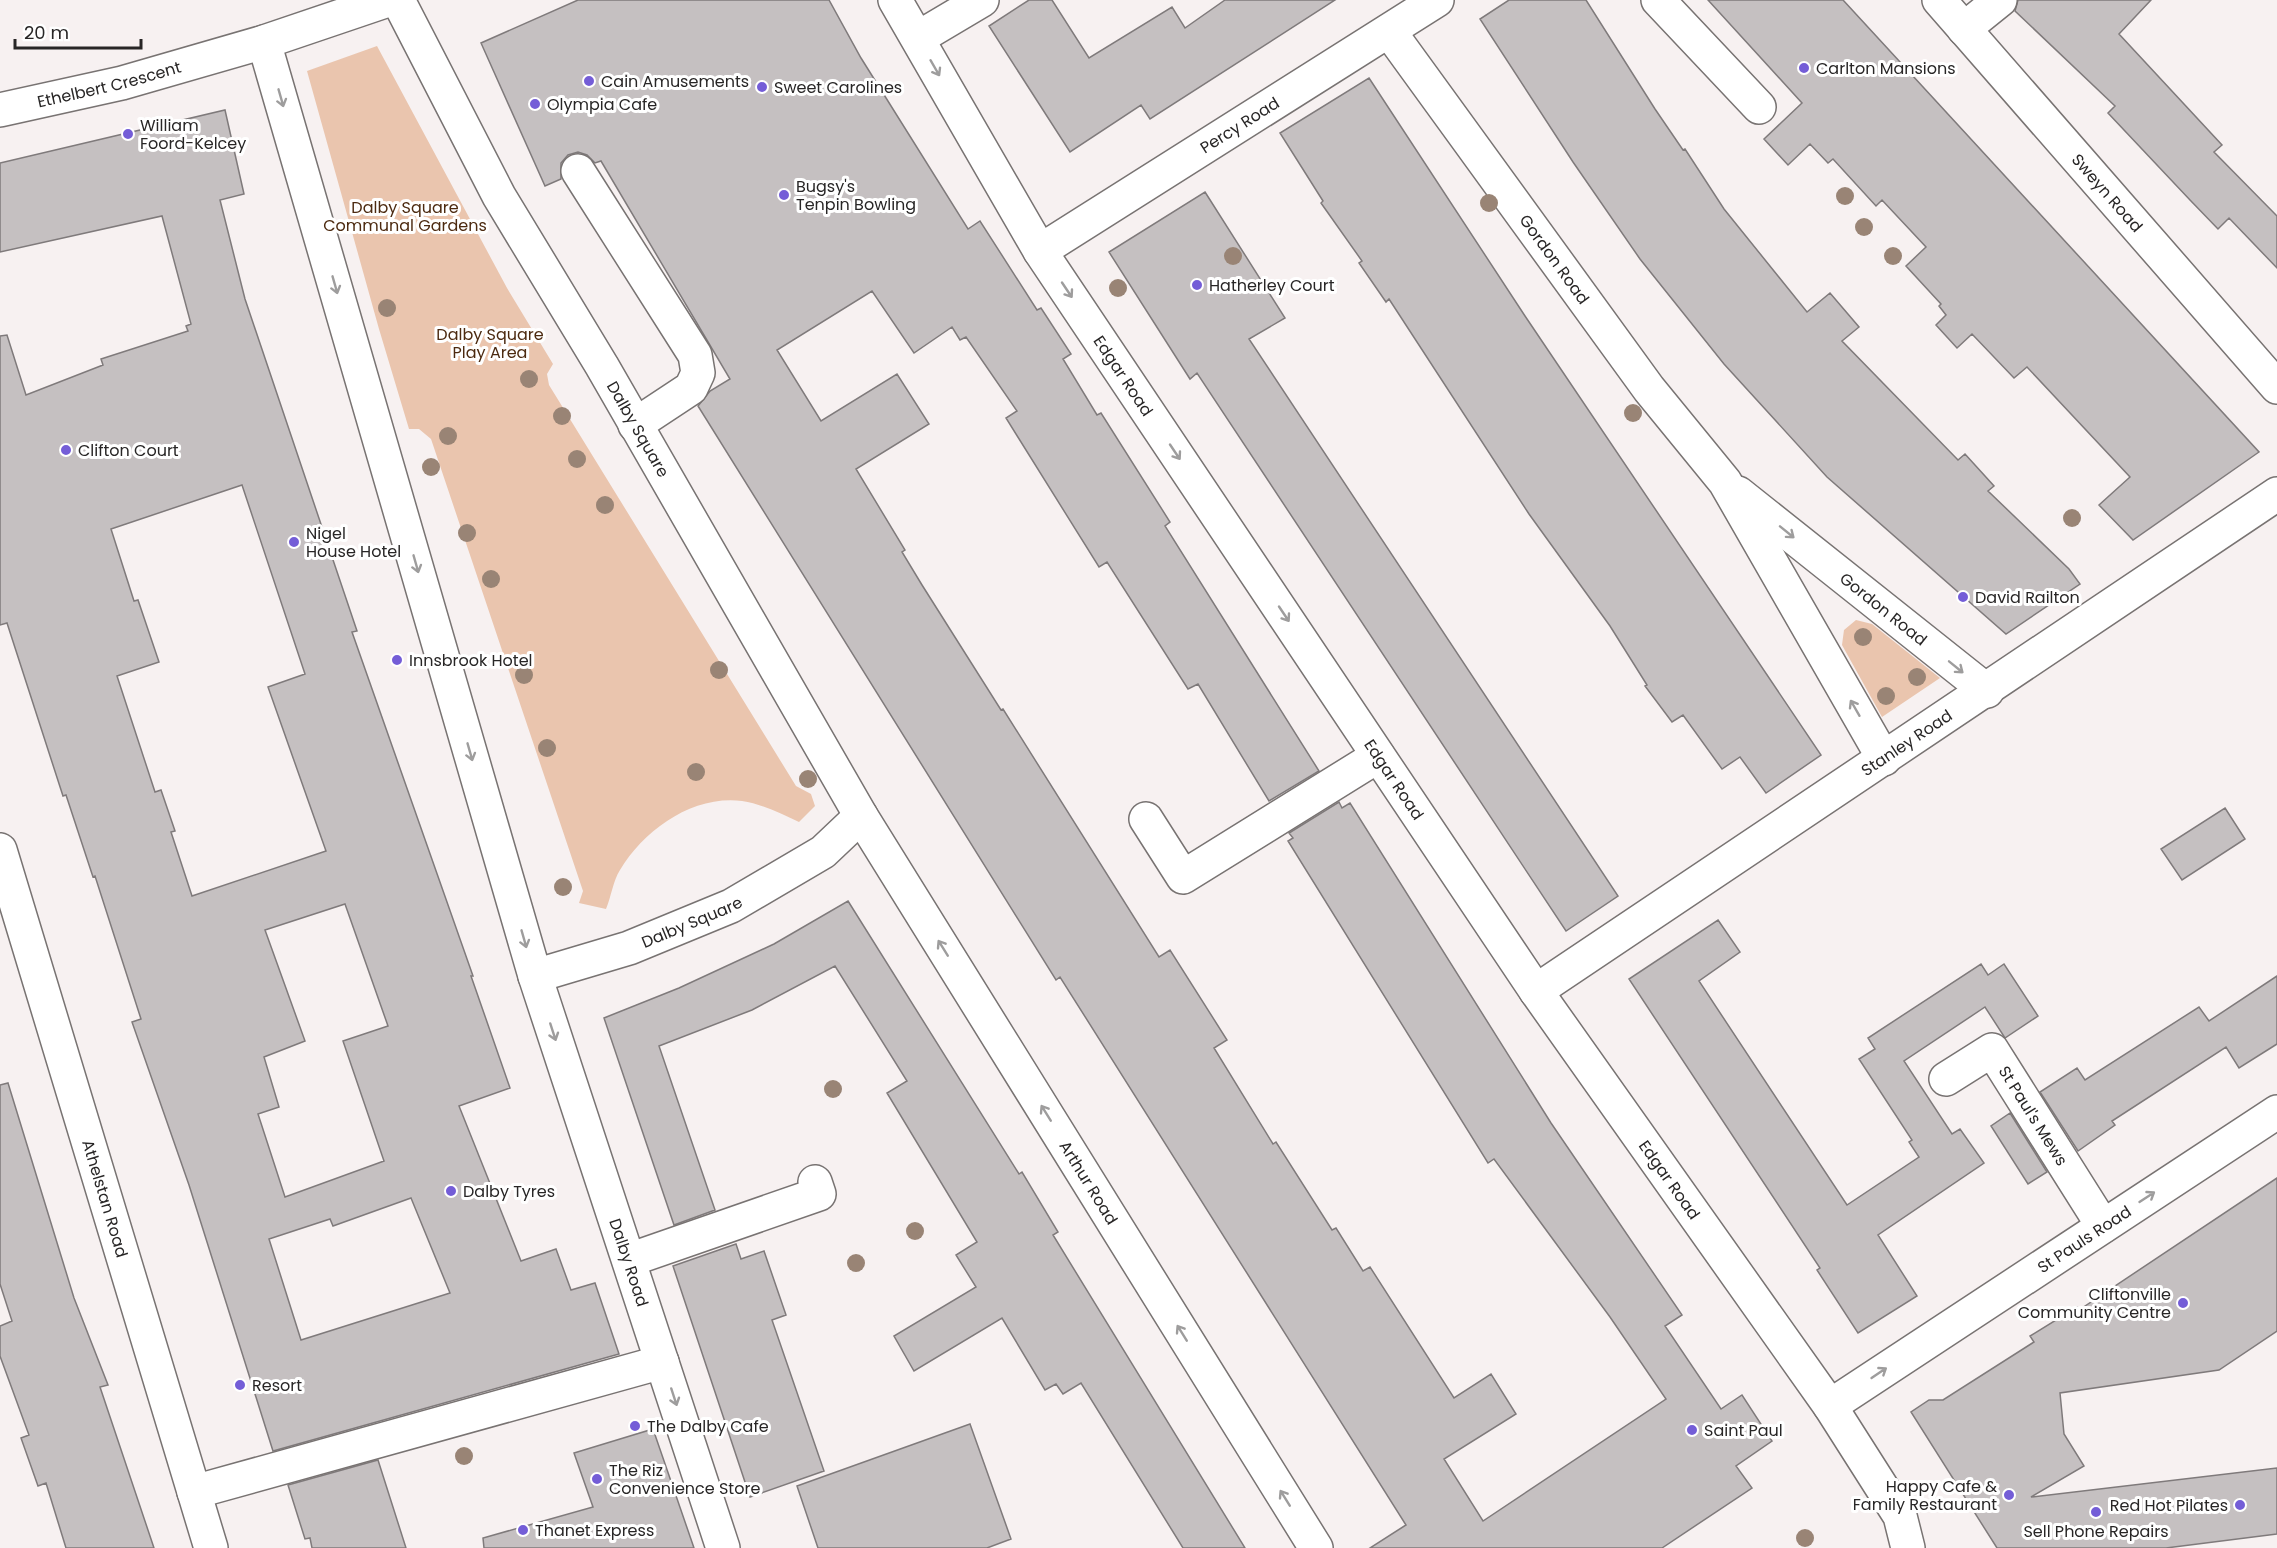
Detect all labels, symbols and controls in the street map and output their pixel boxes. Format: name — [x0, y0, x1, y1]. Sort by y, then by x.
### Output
scale bar — [15, 12, 141, 50]
text: 20 m — [24, 20, 69, 45]
street label: Ethelbert Crescent — [35, 55, 184, 113]
place label: Carlton Mansions — [1816, 57, 1956, 80]
one-way arrow — [930, 59, 941, 77]
marker: Carlton Mansions — [1797, 61, 1811, 75]
place label: Cain Amusements — [601, 70, 749, 93]
marker: Cain Amusements — [582, 74, 596, 88]
place label: Sweet Carolines — [774, 76, 902, 99]
marker: Sweet Carolines — [755, 80, 769, 94]
one-way arrow — [276, 88, 287, 107]
street label: Percy Road — [1195, 91, 1284, 159]
place label: Olympia Cafe — [547, 93, 657, 116]
marker: Olympia Cafe — [528, 97, 542, 111]
place label: William Foord-Kelcey — [140, 114, 246, 155]
marker: William Foord-Kelcey — [121, 127, 135, 141]
street label: Sweyn Road — [2067, 148, 2148, 237]
place label: Bugsy's Tenpin Bowling — [796, 175, 916, 216]
marker: Bugsy's Tenpin Bowling — [777, 188, 791, 202]
park label: Dalby Square Communal Gardens — [323, 196, 487, 237]
street label: Gordon Road — [1514, 210, 1595, 309]
place label: Hatherley Court — [1209, 274, 1335, 297]
one-way arrow — [330, 275, 341, 294]
marker: Hatherley Court — [1190, 278, 1204, 292]
one-way arrow — [1061, 282, 1073, 298]
park label: Dalby Square Play Area — [436, 323, 544, 364]
street label: Edgar Road — [1088, 331, 1159, 421]
street label: Dalby Square — [602, 377, 675, 481]
place label: Clifton Court — [78, 439, 179, 462]
marker: Clifton Court — [59, 443, 73, 457]
one-way arrow — [1169, 444, 1181, 460]
place label: Nigel House Hotel — [306, 522, 401, 563]
one-way arrow — [1779, 525, 1795, 538]
marker: Nigel House Hotel — [287, 535, 301, 549]
one-way arrow — [411, 554, 422, 573]
street label: Gordon Road — [1835, 567, 1932, 651]
place label: David Railton — [1975, 586, 2080, 609]
marker: David Railton — [1956, 590, 1970, 604]
one-way arrow — [1277, 606, 1290, 623]
place label: Innsbrook Hotel — [409, 649, 533, 672]
marker: Innsbrook Hotel — [390, 653, 404, 667]
one-way arrow — [1948, 660, 1964, 673]
one-way arrow — [1849, 700, 1861, 717]
street label: Stanley Road — [1856, 704, 1956, 781]
street label: Edgar Road — [1359, 735, 1430, 824]
one-way arrow — [465, 742, 476, 761]
street label: Dalby Square — [638, 890, 747, 953]
one-way arrow — [519, 929, 530, 948]
one-way arrow — [937, 940, 949, 957]
one-way arrow — [549, 1022, 560, 1041]
street label: St Paul's Mews — [1993, 1061, 2074, 1170]
one-way arrow — [1040, 1105, 1053, 1122]
street label: Edgar Road — [1634, 1135, 1706, 1224]
street label: Arthur Road — [1054, 1136, 1124, 1229]
street label: Athelstan Road — [77, 1137, 134, 1260]
place label: Dalby Tyres — [463, 1180, 555, 1203]
marker: Dalby Tyres — [444, 1184, 458, 1198]
one-way arrow — [2139, 1191, 2155, 1203]
street label: St Pauls Road — [2033, 1200, 2135, 1278]
street label: Dalby Road — [604, 1215, 654, 1310]
place label: Cliftonville Community Centre — [2018, 1283, 2171, 1324]
marker: Cliftonville Community Centre — [2176, 1296, 2190, 1310]
one-way arrow — [1176, 1325, 1188, 1342]
one-way arrow — [1870, 1367, 1887, 1379]
place label: Resort — [252, 1374, 302, 1397]
marker: Resort — [233, 1378, 247, 1392]
one-way arrow — [669, 1387, 680, 1406]
place label: The Dalby Cafe — [647, 1415, 769, 1438]
marker: The Dalby Cafe — [628, 1419, 642, 1433]
place label: Saint Paul — [1704, 1419, 1783, 1442]
marker: Saint Paul — [1685, 1423, 1699, 1437]
place label: The Riz Convenience Store — [609, 1459, 760, 1500]
marker: The Riz Convenience Store — [590, 1472, 604, 1486]
place label: Happy Cafe & Family Restaurant — [1853, 1475, 1997, 1516]
marker: Happy Cafe & Family Restaurant — [2002, 1488, 2016, 1502]
one-way arrow — [1279, 1490, 1291, 1507]
place label: Red Hot Pilates — [2110, 1494, 2228, 1517]
marker: Red Hot Pilates — [2233, 1498, 2247, 1512]
marker: Sell Phone Repairs — [2089, 1505, 2103, 1519]
place label: Thanet Express — [535, 1519, 654, 1542]
place label: Sell Phone Repairs — [2023, 1520, 2169, 1543]
marker: Thanet Express — [516, 1523, 530, 1537]

